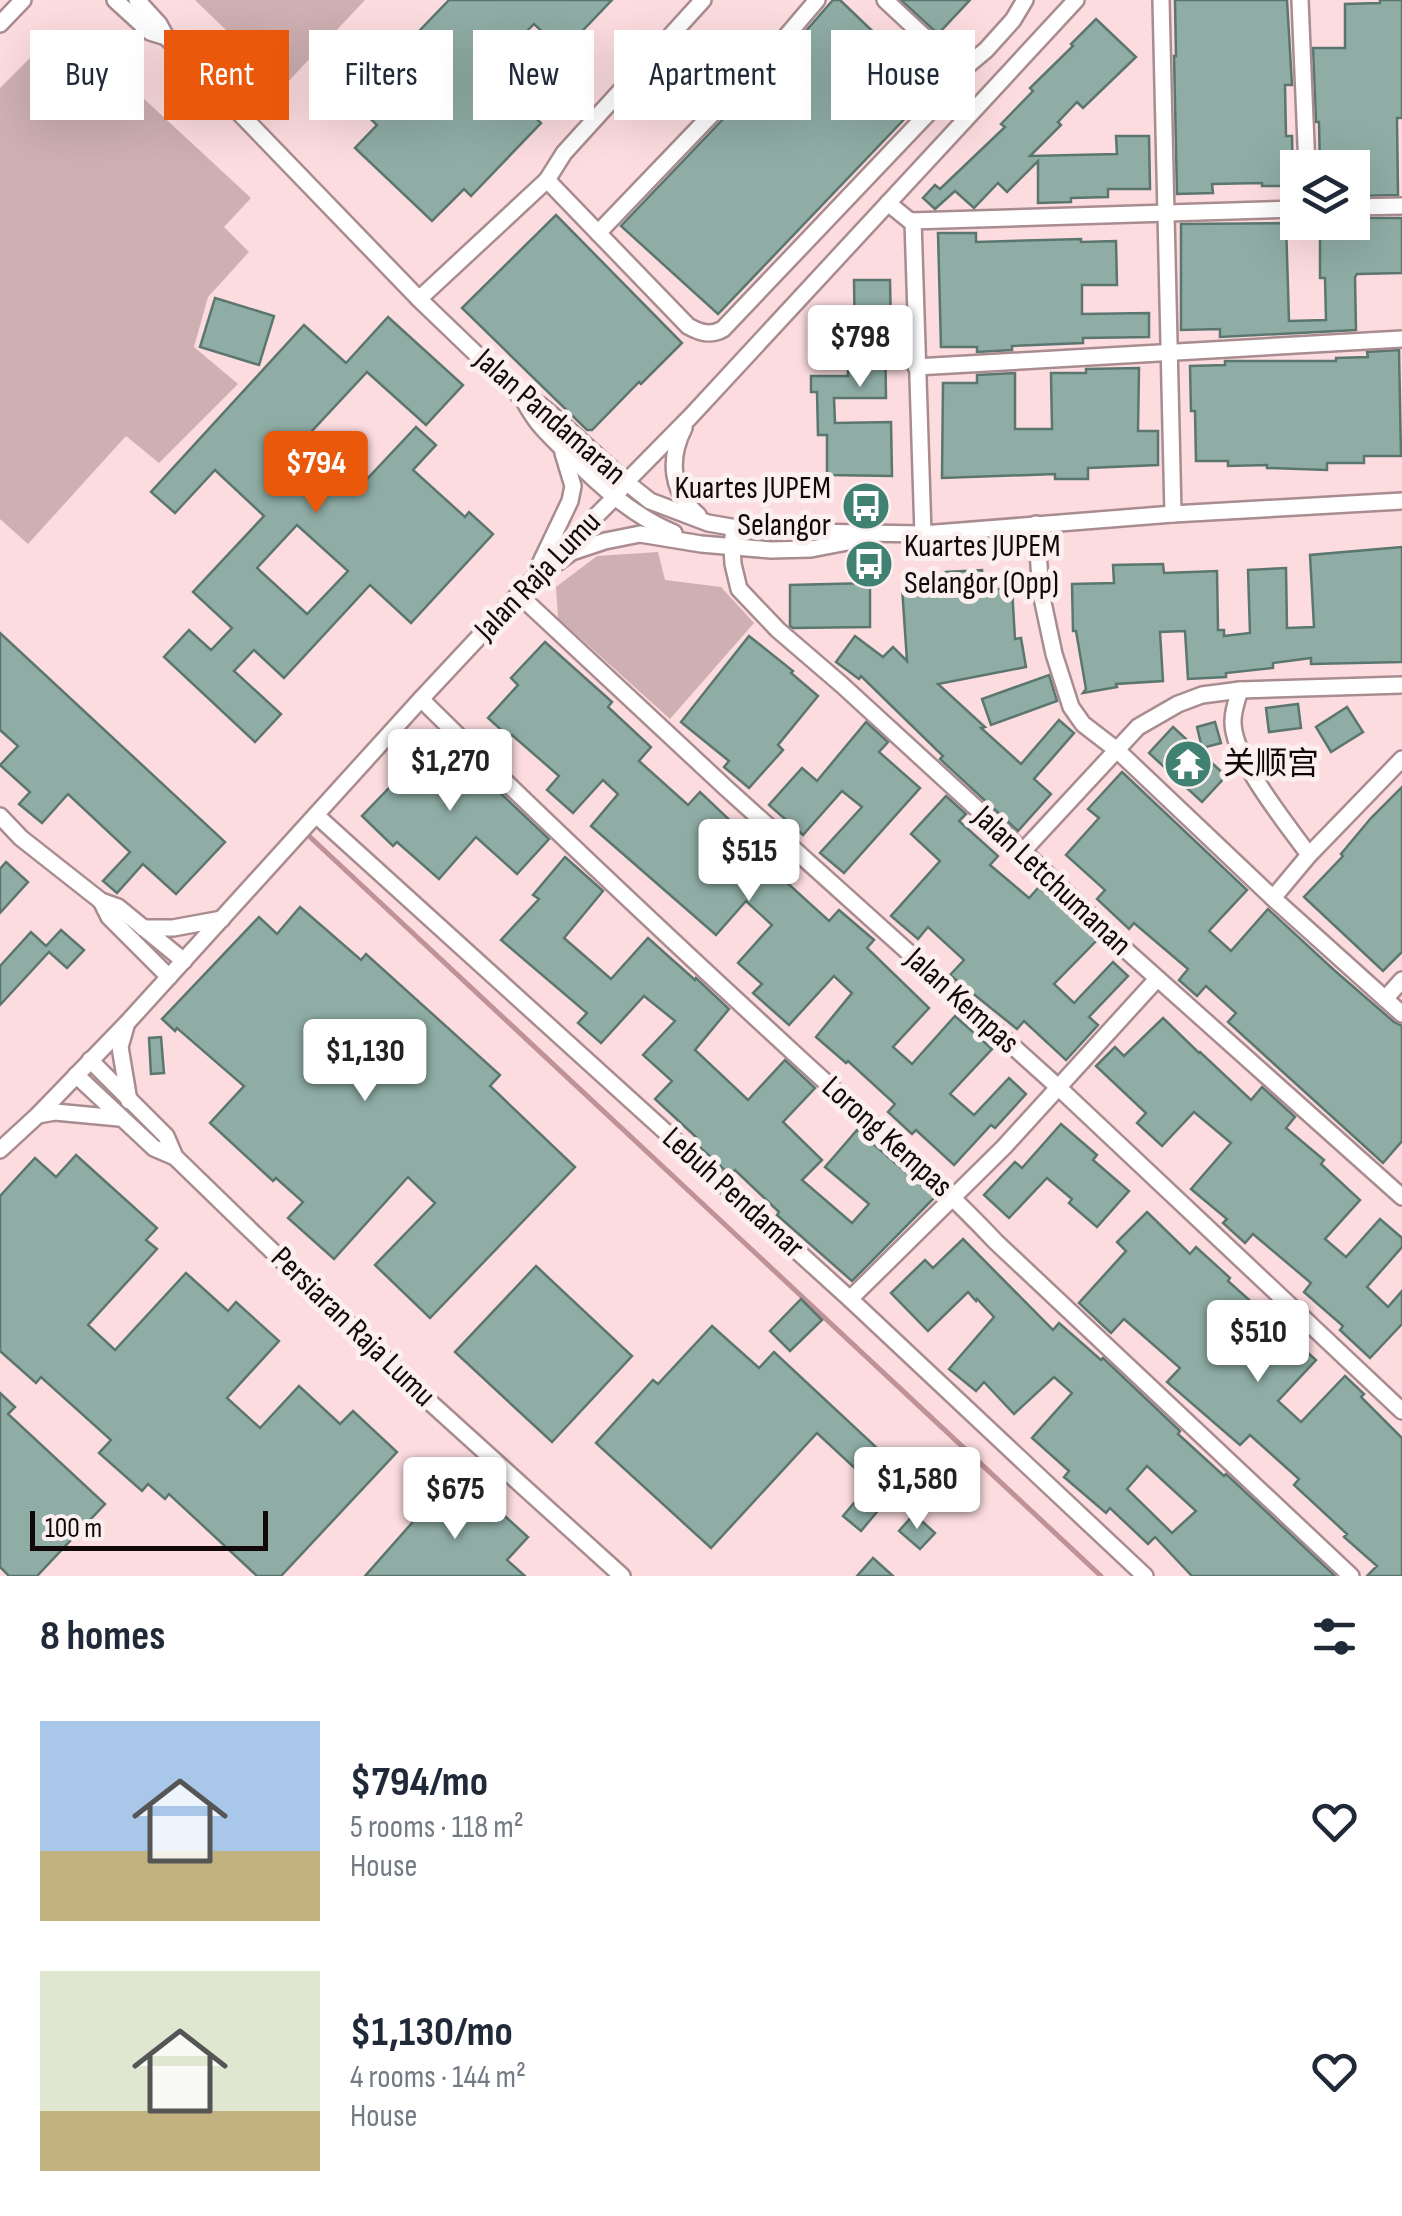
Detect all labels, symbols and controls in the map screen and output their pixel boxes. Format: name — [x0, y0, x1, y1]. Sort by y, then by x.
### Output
chip: Buy — [30, 30, 144, 120]
chip: Rent — [164, 30, 289, 120]
chip: Filters — [309, 30, 453, 120]
chip: New — [473, 30, 594, 120]
chip: Apartment — [614, 30, 811, 120]
chip: House — [831, 30, 975, 120]
map controls — [1280, 150, 1370, 240]
button: layers — [1280, 150, 1370, 240]
pin: $798 — [801, 305, 919, 390]
text: $798 — [830, 318, 890, 357]
street label: Jalan Pandamaran — [465, 340, 634, 493]
pin: $794 — [257, 431, 375, 516]
text: $794 — [286, 444, 346, 483]
place label: Kuartes JUPEM Selangor — [675, 469, 831, 545]
bus stop icon: Kuartes JUPEM Selangor — [840, 480, 892, 532]
street label: Jalan Raja Lumu — [466, 503, 609, 650]
place label: Kuartes JUPEM Selangor (Opp) — [904, 527, 1060, 603]
bus stop icon: Kuartes JUPEM Selangor (Opp) — [843, 538, 895, 590]
pin: $1,270 — [369, 729, 531, 814]
temple icon: 关顺宫 — [1162, 738, 1214, 790]
text: $1,270 — [410, 742, 490, 781]
place label: 关顺宫 — [1223, 745, 1319, 784]
street label: Jalan Letchumanan — [964, 797, 1139, 964]
pin: $515 — [690, 819, 808, 904]
text: $515 — [720, 832, 778, 871]
street label: Jalan Kempas — [896, 939, 1027, 1062]
pin: $1,130 — [284, 1019, 446, 1104]
text: $1,130 — [325, 1032, 405, 1071]
street label: Lorong Kempas — [814, 1068, 960, 1206]
street label: Lebuh Pendamar — [654, 1119, 812, 1267]
street label: Persiaran Raja Lumu — [263, 1239, 443, 1415]
pin: $510 — [1199, 1300, 1317, 1385]
text: $510 — [1229, 1313, 1287, 1352]
pin: $1,580 — [836, 1447, 998, 1532]
pin: $675 — [396, 1457, 514, 1542]
text: $1,580 — [876, 1460, 958, 1499]
text: $675 — [425, 1470, 485, 1509]
scale bar — [30, 1506, 268, 1550]
text: 100 m — [45, 1512, 102, 1545]
icon: filters — [1307, 1609, 1362, 1664]
text: 8 homes — [40, 1611, 165, 1662]
text: $794/mo — [350, 1757, 488, 1808]
icon: home — [120, 1761, 240, 1881]
icon: heart — [1307, 1794, 1362, 1849]
text: 5 rooms · 118 m² — [350, 1808, 524, 1847]
text: House — [350, 1847, 417, 1886]
text: $1,130/mo — [350, 2007, 513, 2058]
icon: home — [120, 2011, 240, 2131]
icon: heart — [1307, 2044, 1362, 2099]
text: 4 rooms · 144 m² — [350, 2058, 526, 2097]
text: House — [350, 2097, 417, 2136]

